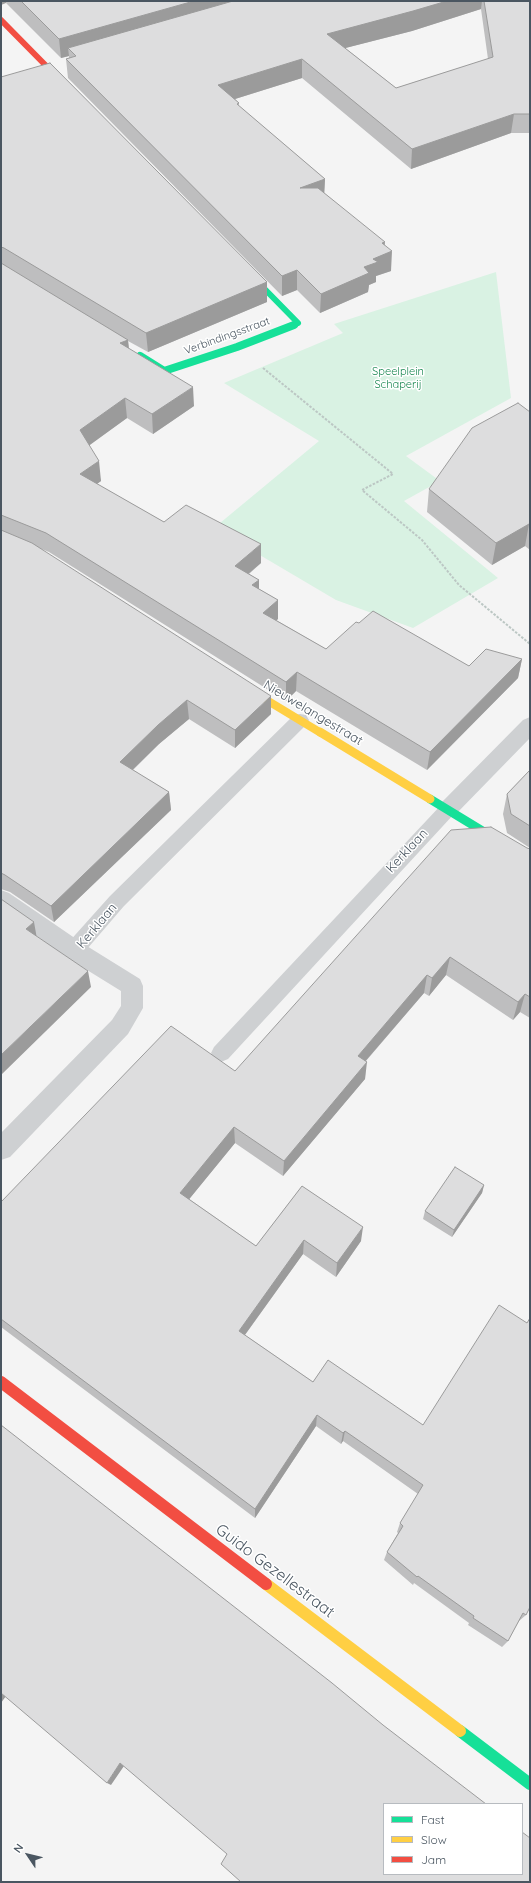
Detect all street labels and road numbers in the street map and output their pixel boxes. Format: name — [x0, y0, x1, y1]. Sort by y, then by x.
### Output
street label: Verbindingsstraat — [182, 314, 272, 358]
street label: Nieuwelangestraat — [260, 677, 366, 749]
street label: Kerklaan — [383, 826, 431, 876]
street label: Kerklaan — [74, 900, 120, 952]
street label: Guido Gezellestraat — [212, 1520, 338, 1622]

